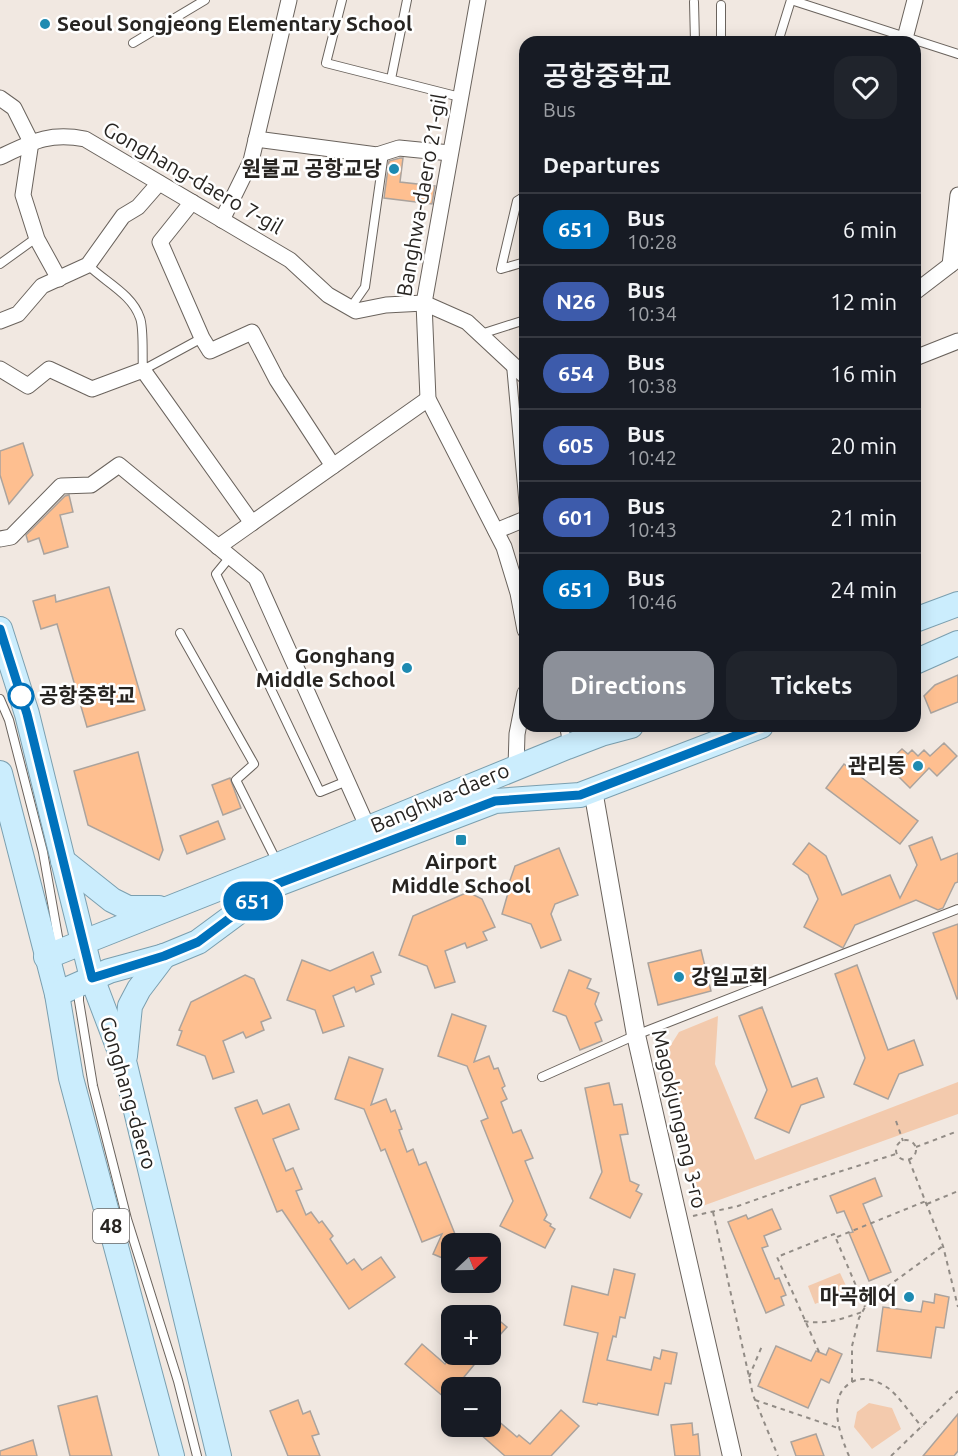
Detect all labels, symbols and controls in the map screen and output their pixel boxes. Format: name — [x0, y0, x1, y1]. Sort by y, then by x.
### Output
place label: Seoul Songjeong Elementary School — [57, 11, 412, 35]
marker: Seoul Songjeong Elementary School — [38, 17, 52, 31]
button: heart — [834, 56, 897, 119]
text: 공항중학교 — [543, 60, 672, 91]
street label: Banghwa-daero 21-gil — [391, 92, 451, 298]
text: Bus — [543, 98, 576, 121]
street label: Gonghang-daero 7-gil — [99, 116, 288, 238]
text: Departures — [543, 152, 660, 177]
place label: 원불교 공항교당 — [242, 156, 382, 180]
marker: 원불교 공항교당 — [387, 162, 401, 176]
text: Bus — [627, 205, 665, 230]
text: 651 — [558, 217, 594, 241]
text: 6 min — [843, 217, 897, 242]
text: 10:28 — [627, 230, 677, 253]
text: Bus — [627, 277, 665, 302]
text: N26 — [556, 289, 596, 313]
text: 12 min — [830, 289, 897, 314]
text: 10:34 — [627, 302, 677, 325]
text: Bus — [627, 349, 665, 374]
text: 654 — [558, 361, 594, 385]
text: 16 min — [830, 361, 897, 386]
text: 10:38 — [627, 374, 677, 397]
text: Bus — [627, 421, 665, 446]
text: 605 — [558, 433, 594, 457]
text: 20 min — [830, 433, 897, 458]
text: 10:42 — [627, 446, 677, 469]
text: Bus — [627, 493, 665, 518]
text: 601 — [558, 505, 594, 529]
text: 21 min — [830, 505, 897, 530]
text: 10:43 — [627, 518, 677, 541]
text: Bus — [627, 565, 665, 590]
text: 651 — [558, 577, 594, 601]
text: 24 min — [830, 577, 897, 602]
text: 10:46 — [627, 590, 677, 613]
place label: Gonghang Middle School — [256, 643, 395, 691]
button: Directions — [543, 651, 714, 720]
button: Tickets — [726, 651, 897, 720]
marker: Gonghang Middle School — [400, 661, 414, 675]
marker: 공항중학교 — [8, 683, 34, 709]
place label: 공항중학교 — [39, 683, 136, 707]
place label: 관리동 — [848, 753, 906, 777]
street label: Banghwa-daero — [367, 757, 513, 837]
marker: 관리동 — [911, 759, 925, 773]
marker: Airport Middle School — [454, 833, 468, 847]
place label: Airport Middle School — [391, 849, 531, 897]
line badge: 651 — [218, 882, 288, 920]
text: 651 — [235, 889, 271, 913]
place label: 강일교회 — [691, 964, 768, 988]
marker: 강일교회 — [672, 970, 686, 984]
street label: Gonghang-daero — [96, 1013, 162, 1172]
street label: Magokjungang 3-ro — [648, 1027, 712, 1211]
road number: 48 — [93, 1209, 129, 1243]
north arrow — [441, 1233, 501, 1293]
map controls — [441, 1233, 501, 1437]
place label: 마곡헤어 — [820, 1284, 897, 1308]
marker: 마곡헤어 — [902, 1290, 916, 1304]
button: + — [441, 1305, 501, 1365]
button: − — [441, 1377, 501, 1437]

